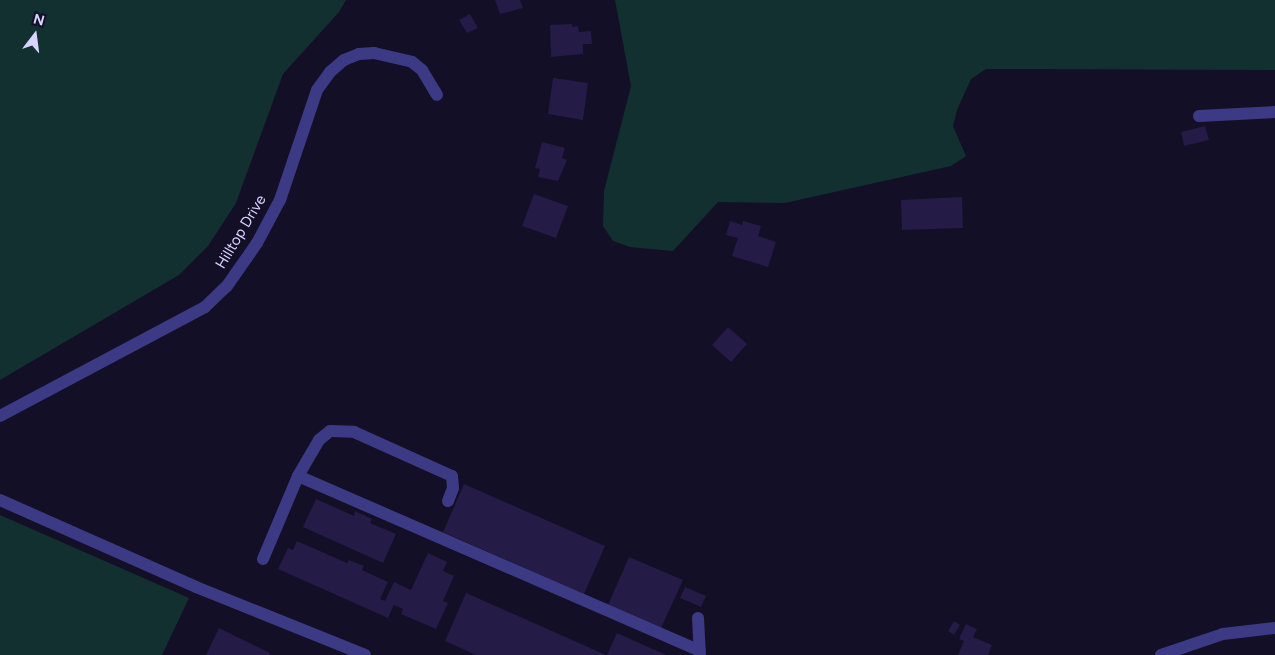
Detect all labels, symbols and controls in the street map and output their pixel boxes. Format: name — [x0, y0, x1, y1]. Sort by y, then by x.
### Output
north arrow — [10, 10, 60, 60]
text: N — [32, 10, 46, 30]
street label: Hilltop Drive — [212, 192, 270, 272]

